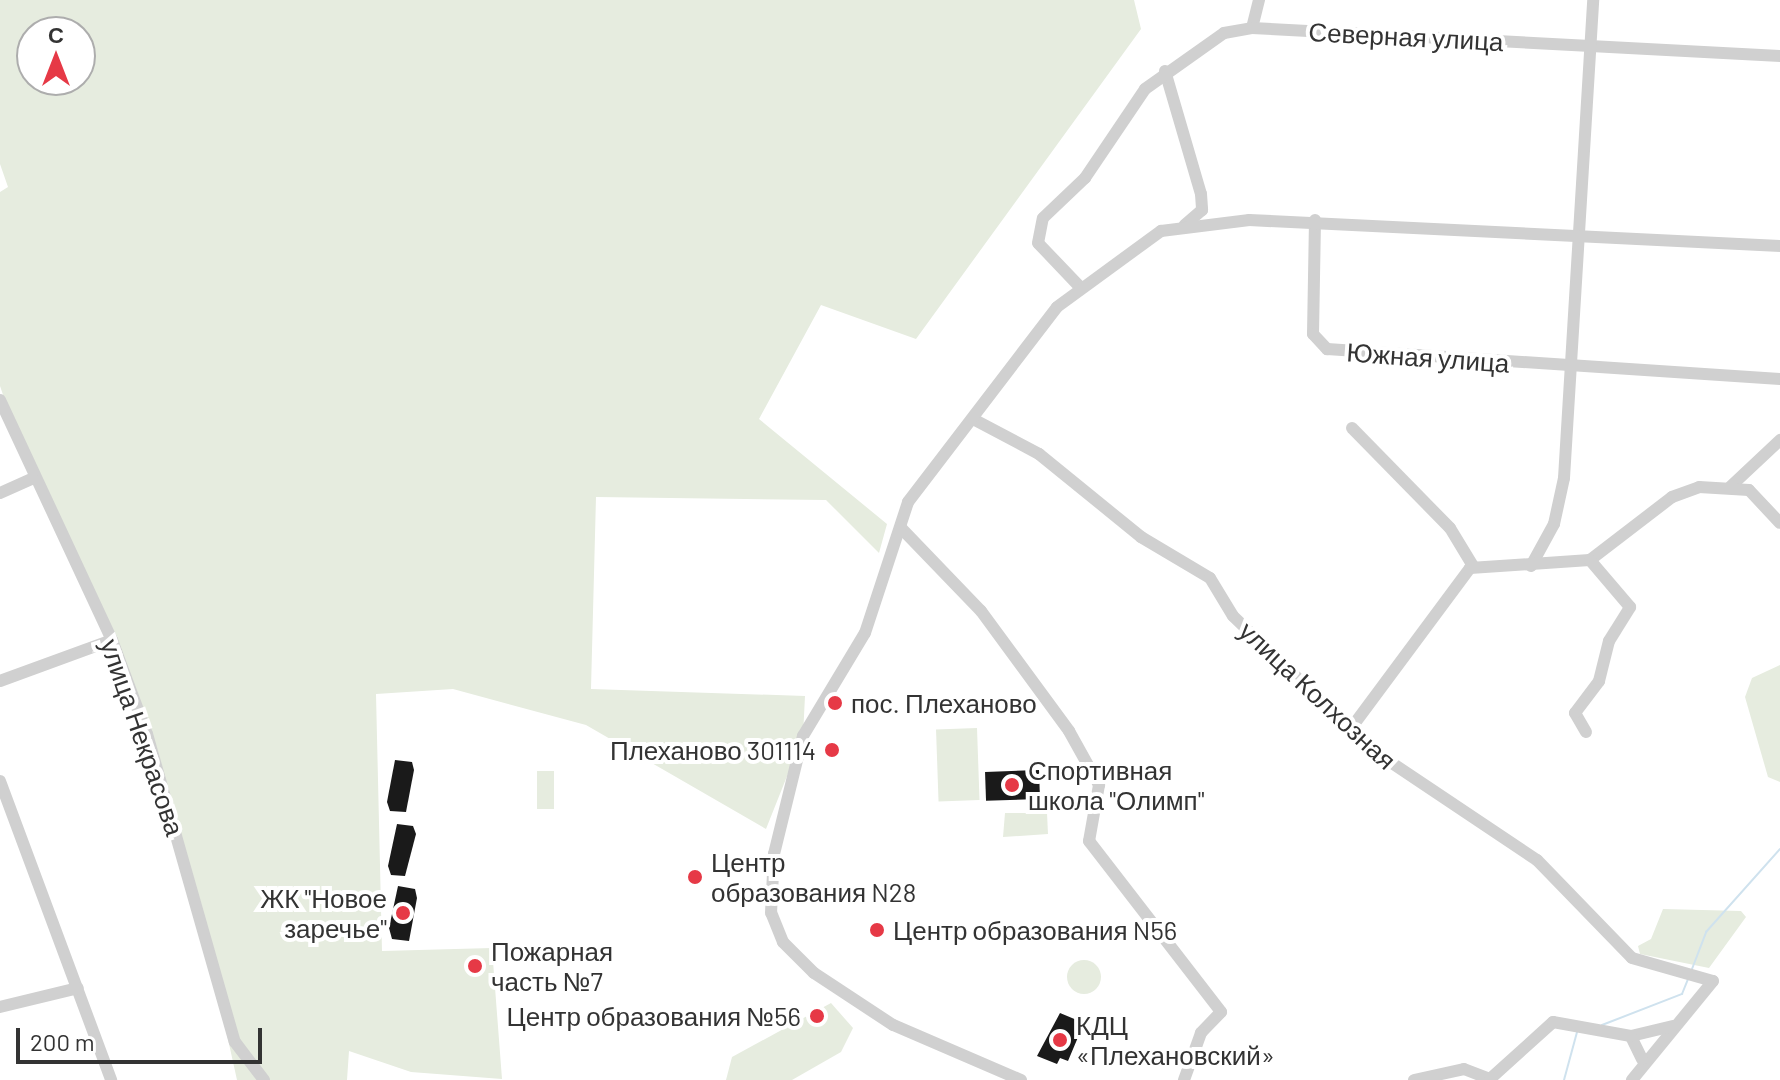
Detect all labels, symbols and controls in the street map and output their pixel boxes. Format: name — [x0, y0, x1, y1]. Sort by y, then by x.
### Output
street label: Северная улица — [1308, 15, 1504, 57]
north arrow — [16, 16, 96, 96]
text: С — [48, 21, 64, 47]
street label: Южная улица — [1345, 336, 1511, 378]
street label: улица Колхозная — [1233, 615, 1403, 775]
street label: улица Некрасова — [95, 635, 191, 839]
place label: пос. Плеханово — [851, 687, 1037, 719]
marker: пос. Плеханово — [826, 694, 844, 712]
place label: Плеханово 301114 — [610, 734, 816, 766]
marker: Плеханово 301114 — [823, 741, 841, 759]
place label: Спортивная школа "Олимп" — [1028, 754, 1205, 816]
marker: Спортивная школа "Олимп" — [1003, 776, 1021, 794]
place label: Центр образования N28 — [711, 846, 916, 908]
marker: Центр образования N28 — [686, 868, 704, 886]
place label: ЖК "Новое заречье" — [260, 882, 387, 944]
marker: ЖК "Новое заречье" — [394, 904, 412, 922]
place label: Центр образования N56 — [893, 914, 1177, 946]
marker: Центр образования N56 — [868, 921, 886, 939]
place label: Пожарная часть №7 — [491, 935, 613, 996]
marker: Пожарная часть №7 — [466, 957, 484, 975]
place label: Центр образования №56 — [507, 1000, 801, 1032]
marker: Центр образования №56 — [808, 1007, 826, 1025]
place label: КДЦ «Плехановский» — [1076, 1009, 1275, 1070]
scale bar — [20, 1012, 266, 1062]
text: 200 m — [30, 1027, 95, 1056]
marker: КДЦ «Плехановский» — [1051, 1031, 1069, 1049]

